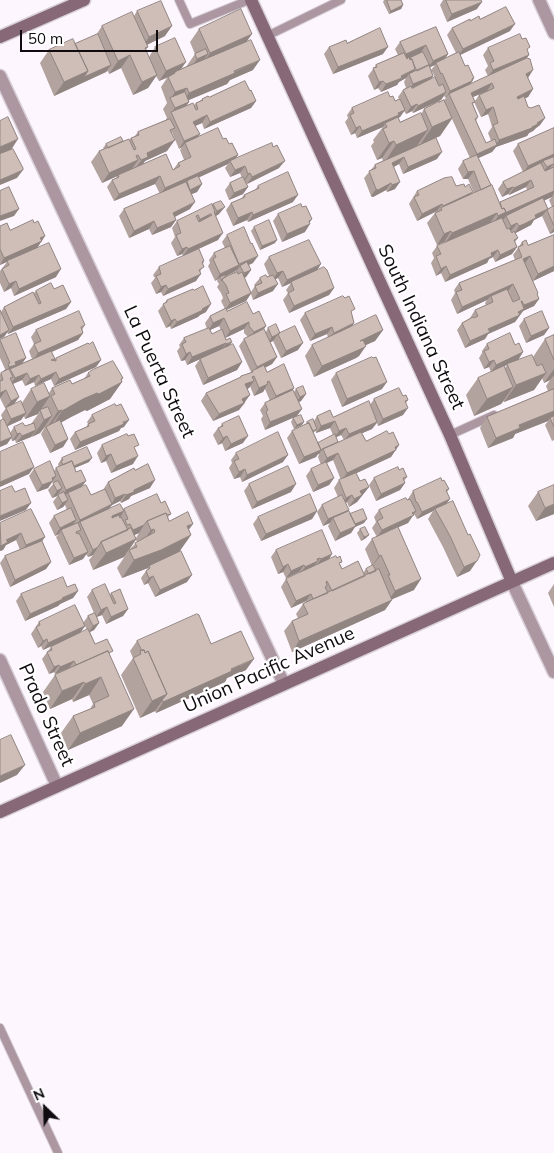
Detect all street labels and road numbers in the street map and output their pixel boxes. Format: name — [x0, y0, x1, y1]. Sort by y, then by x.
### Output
street label: South Indiana Street — [373, 241, 469, 413]
street label: La Puerta Street — [118, 302, 200, 442]
street label: Union Pacific Avenue — [180, 622, 358, 718]
street label: Prado Street — [13, 660, 79, 770]

